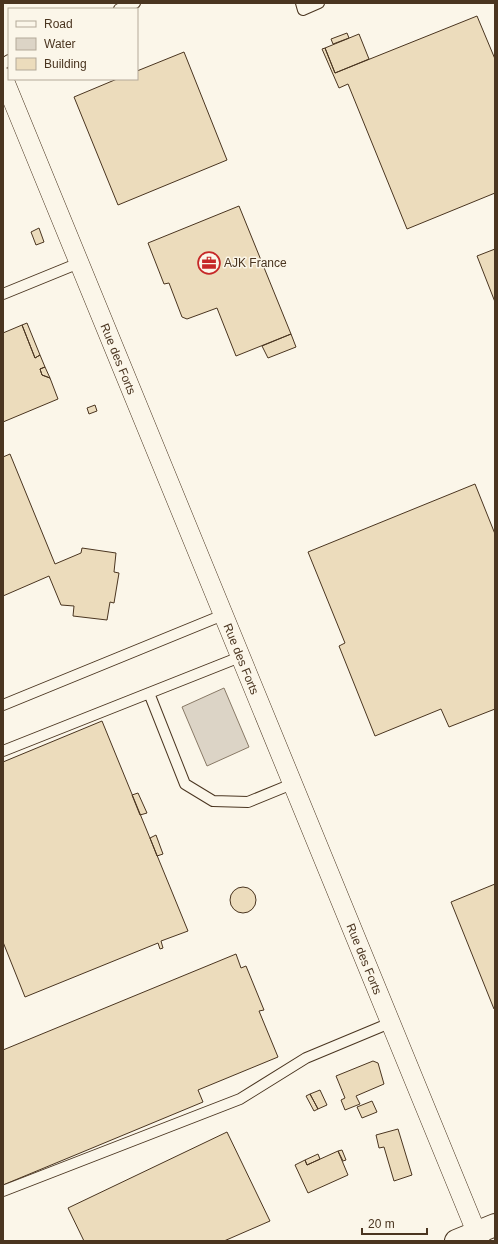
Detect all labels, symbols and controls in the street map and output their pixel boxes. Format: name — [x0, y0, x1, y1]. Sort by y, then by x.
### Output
legend — [8, 8, 138, 80]
text: Road — [44, 17, 73, 31]
text: Water — [44, 37, 76, 51]
text: Building — [44, 57, 87, 71]
office icon: AJK France — [196, 250, 222, 276]
place label: AJK France — [224, 256, 287, 270]
street label: Rue des Forts — [97, 321, 139, 397]
street label: Rue des Forts — [220, 621, 262, 697]
street label: Rue des Forts — [343, 921, 385, 997]
scale bar — [362, 1210, 427, 1236]
text: 20 m — [368, 1217, 395, 1231]

